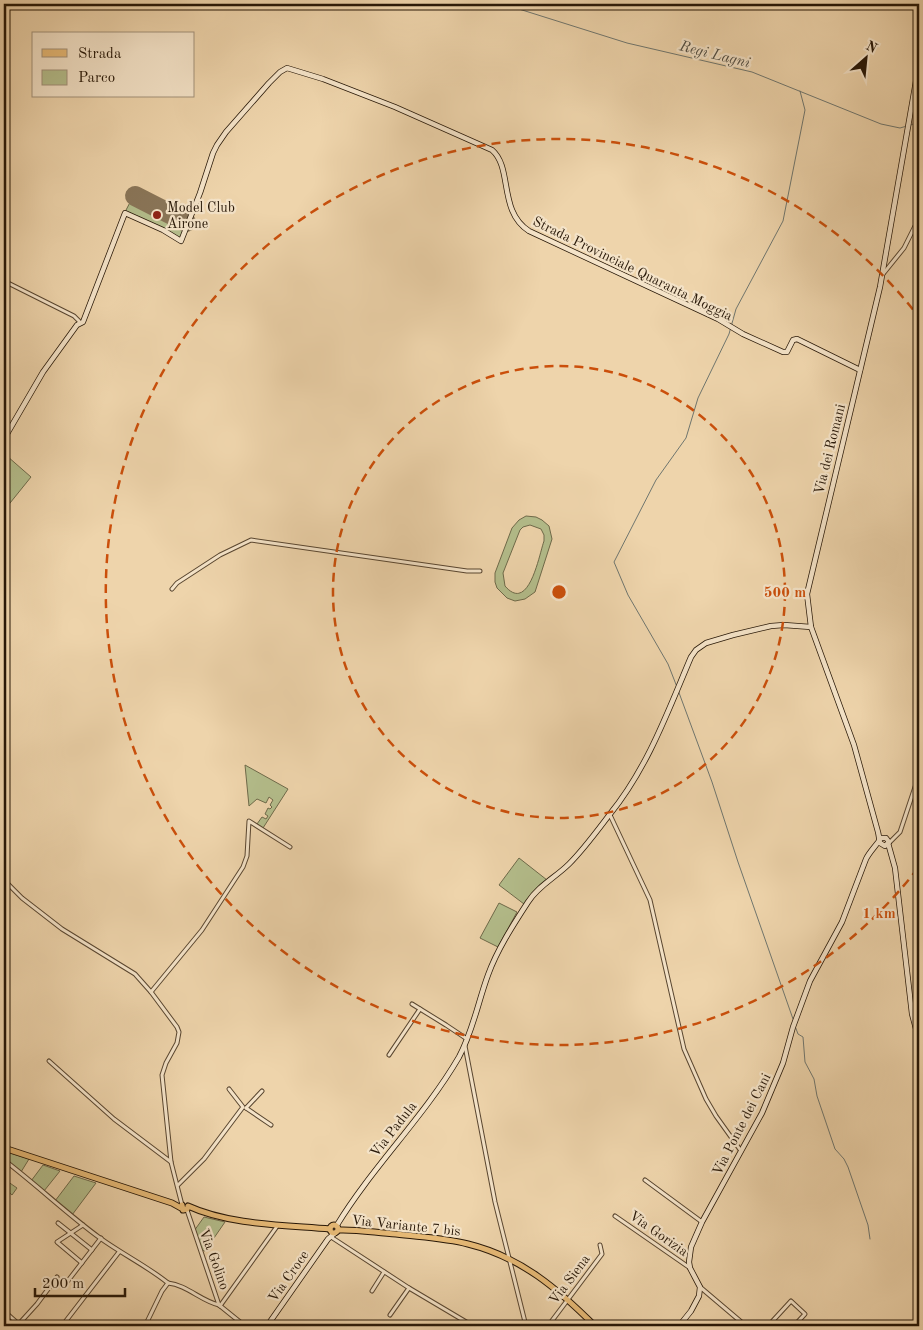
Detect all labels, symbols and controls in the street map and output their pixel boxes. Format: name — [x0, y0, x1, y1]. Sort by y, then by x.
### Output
legend — [32, 32, 195, 98]
north arrow — [840, 32, 890, 82]
water label: Regi Lagni — [677, 39, 752, 71]
text: N — [864, 39, 880, 56]
text: Strada — [78, 47, 122, 62]
text: Parco — [78, 71, 115, 86]
place label: Model Club Airone — [167, 201, 235, 231]
marker: Model Club Airone — [151, 209, 163, 221]
street label: Strada Provinciale Quaranta Moggia — [530, 214, 735, 324]
street label: Via dei Romani — [812, 402, 848, 496]
centre of rings — [550, 583, 568, 601]
text: 500 m — [764, 586, 806, 601]
text: 1 km — [862, 907, 896, 922]
street label: Via Ponte dei Cani — [710, 1071, 774, 1178]
street label: Via Padula — [368, 1099, 420, 1160]
street label: Via Gorizia — [626, 1209, 690, 1259]
street label: Via Variante 7 bis — [351, 1213, 461, 1239]
street label: Via Golino — [197, 1227, 232, 1292]
street label: Via Croce — [266, 1248, 312, 1305]
street label: Via Siena — [547, 1252, 593, 1307]
scale bar — [35, 1265, 125, 1297]
text: 200 m — [42, 1277, 84, 1292]

